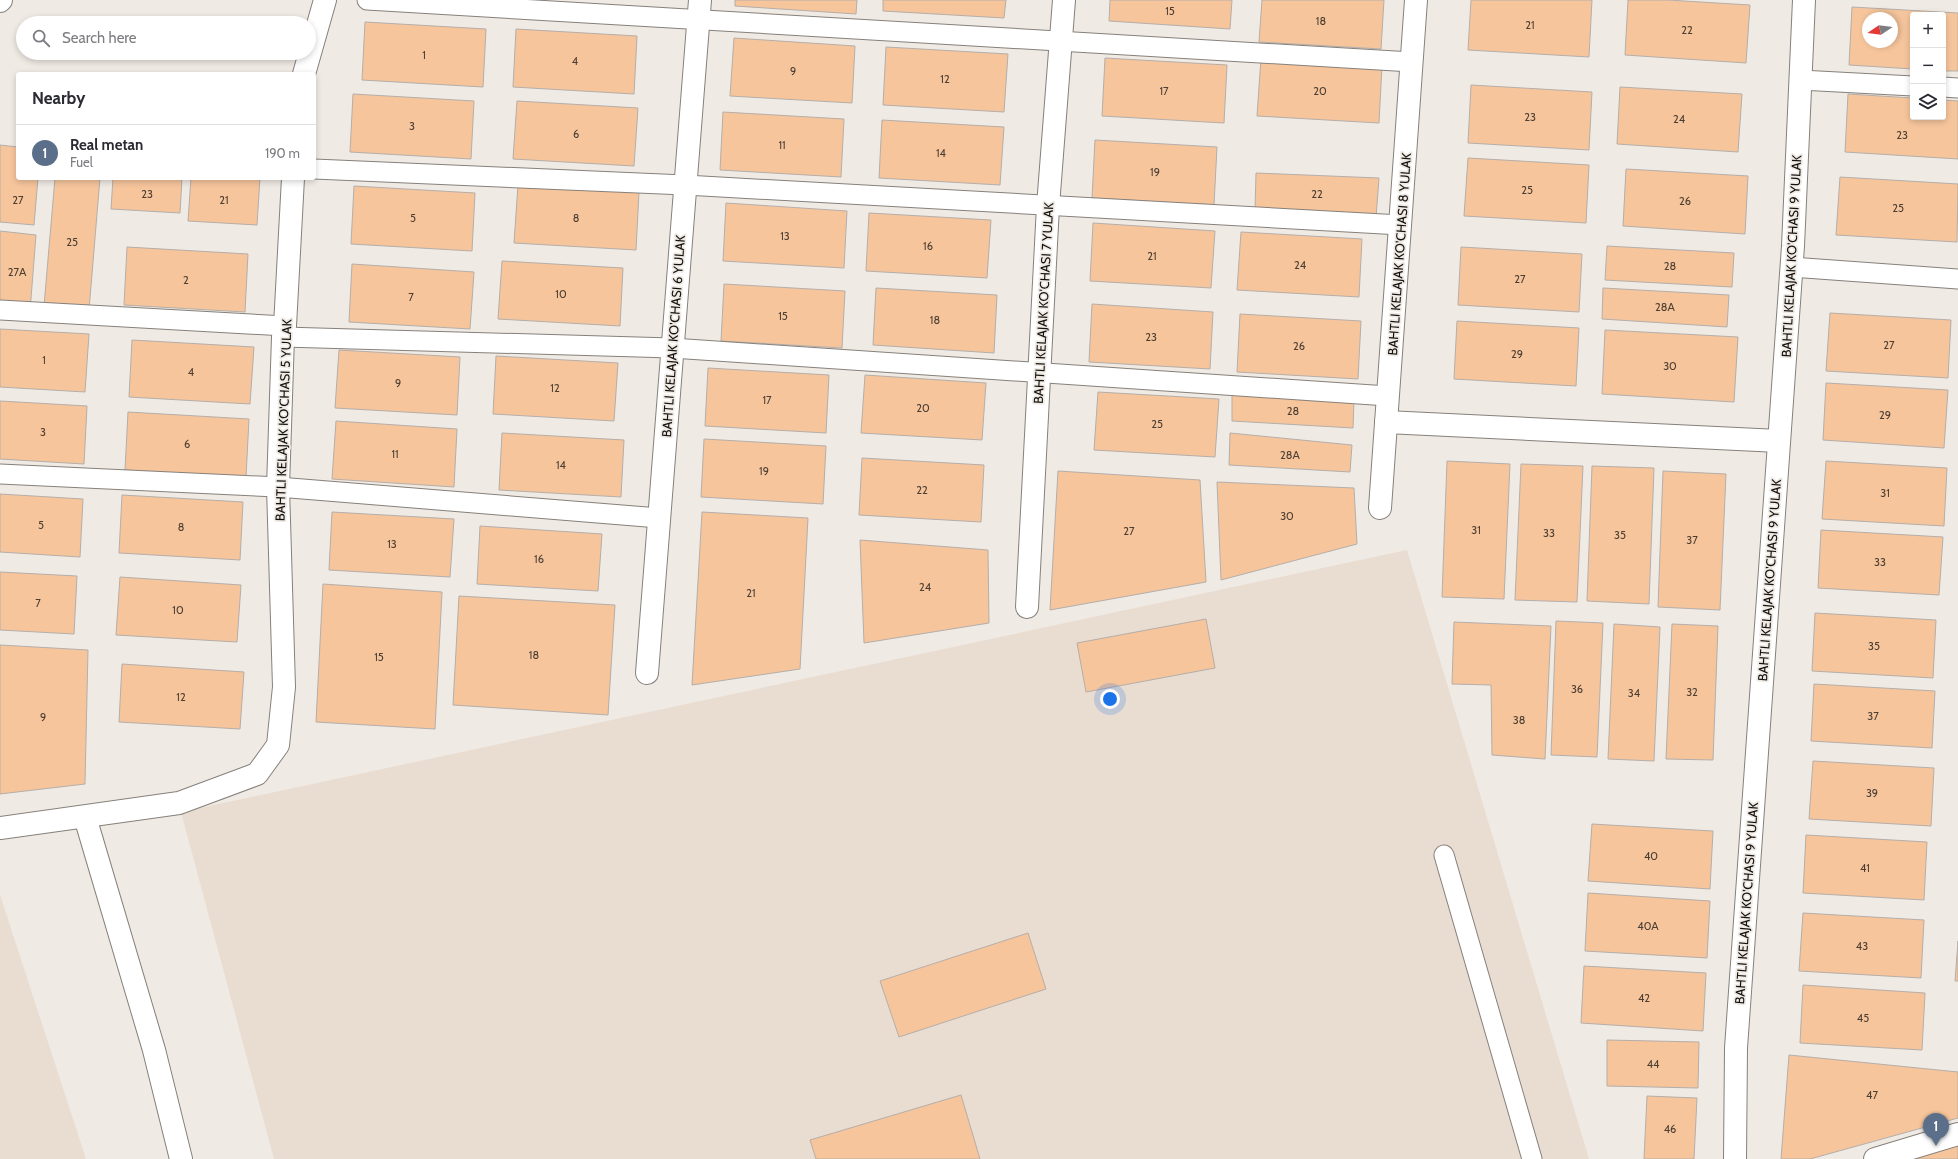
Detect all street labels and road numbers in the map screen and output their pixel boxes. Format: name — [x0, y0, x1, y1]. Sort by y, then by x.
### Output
street label: BAHTLI KELAJAK KO'CHASI 8 YULAK — [1384, 152, 1414, 356]
street label: BAHTLI KELAJAK KO'CHASI 9 YULAK — [1778, 154, 1804, 358]
street label: BAHTLI KELAJAK KO'CHASI 7 YULAK — [1030, 201, 1056, 404]
street label: BAHTLI KELAJAK KO'CHASI 6 YULAK — [658, 234, 688, 438]
street label: BAHTLI KELAJAK KO'CHASI 5 YULAK — [271, 318, 295, 521]
street label: BAHTLI KELAJAK KO'CHASI 9 YULAK — [1754, 478, 1784, 682]
street label: BAHTLI KELAJAK KO'CHASI 9 YULAK — [1731, 801, 1761, 1005]

